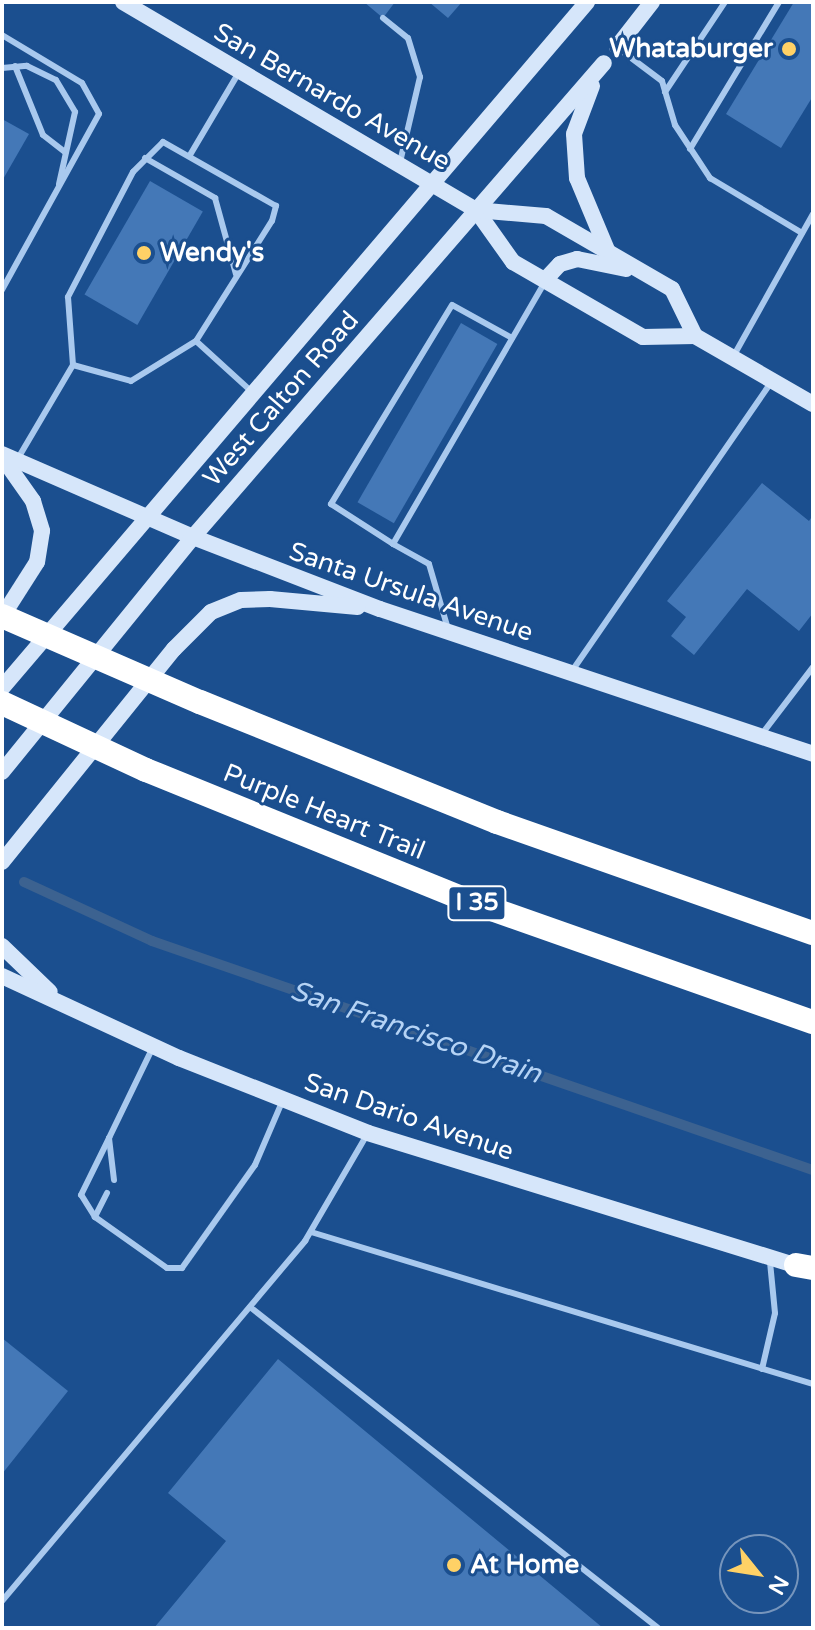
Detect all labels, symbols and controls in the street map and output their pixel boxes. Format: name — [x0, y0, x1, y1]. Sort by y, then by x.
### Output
street label: San Bernardo Avenue — [208, 17, 456, 177]
place label: Whataburger — [609, 33, 773, 65]
marker: Whataburger — [780, 40, 798, 58]
place label: Wendy's — [160, 237, 264, 269]
marker: Wendy's — [135, 244, 153, 262]
street label: West Calton Road — [197, 305, 365, 493]
street label: Santa Ursula Avenue — [285, 536, 537, 648]
street label: Purple Heart Trail — [219, 757, 429, 867]
road number: I 35 — [447, 883, 507, 923]
water label: San Francisco Drain — [286, 973, 546, 1091]
street label: San Dario Avenue — [300, 1067, 518, 1167]
north arrow — [719, 1534, 799, 1614]
place label: At Home — [470, 1549, 579, 1581]
marker: At Home — [445, 1556, 463, 1574]
text: N — [762, 1571, 794, 1599]

